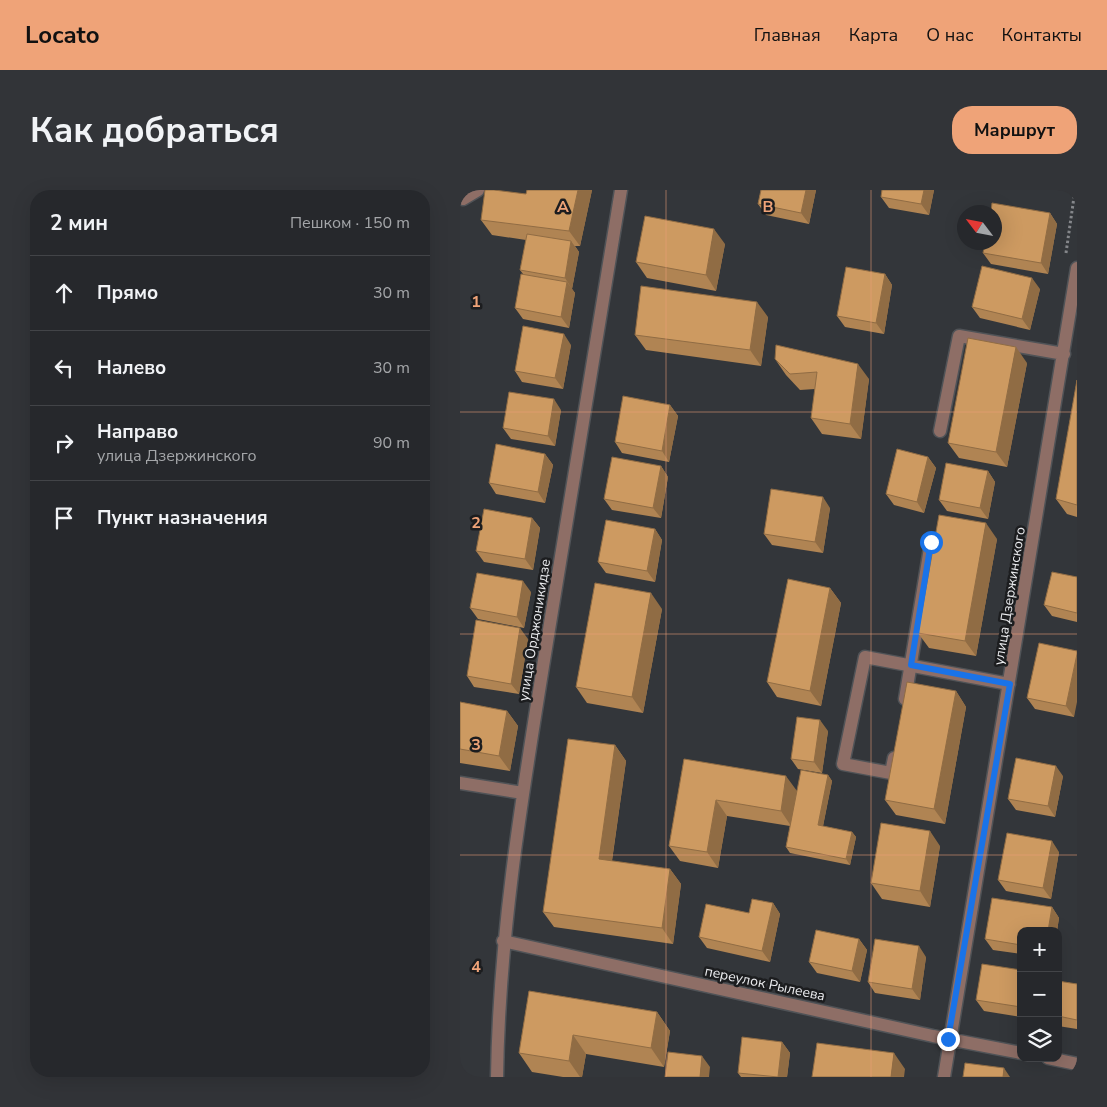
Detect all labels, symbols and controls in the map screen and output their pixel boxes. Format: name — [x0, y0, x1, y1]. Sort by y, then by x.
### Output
text: Locato — [25, 19, 100, 51]
text: Главная — [754, 23, 821, 47]
text: Карта — [849, 23, 898, 47]
text: О нас — [926, 23, 974, 47]
text: Контакты — [1002, 23, 1082, 47]
button: Маршрут — [952, 106, 1077, 154]
text: Как добраться — [30, 107, 279, 154]
text: A — [557, 196, 569, 218]
text: B — [762, 196, 774, 218]
north arrow — [957, 205, 1002, 250]
text: 2 мин — [50, 209, 108, 237]
text: Пешком · 150 m — [290, 212, 410, 234]
icon: ahead — [50, 279, 78, 307]
text: Прямо — [97, 280, 158, 306]
text: 30 m — [373, 282, 410, 304]
text: 1 — [471, 291, 481, 313]
icon: left — [50, 354, 78, 382]
text: Налево — [97, 355, 166, 381]
text: 30 m — [373, 357, 410, 379]
text: Направо — [97, 419, 178, 445]
icon: right — [50, 429, 78, 457]
text: 90 m — [373, 432, 410, 454]
text: улица Дзержинского — [97, 445, 257, 467]
icon: arrive — [50, 504, 78, 532]
text: Пункт назначения — [97, 505, 268, 531]
text: 2 — [471, 512, 481, 534]
street label: улица Дзержинского — [989, 526, 1030, 667]
route start — [920, 531, 943, 554]
street label: улица Орджоникидзе — [514, 558, 555, 703]
text: 3 — [471, 734, 481, 756]
map controls — [1017, 927, 1062, 1062]
button: + — [1017, 927, 1062, 972]
text: 4 — [471, 956, 481, 978]
street label: переулок Рылеева — [703, 961, 827, 1006]
button: − — [1017, 972, 1062, 1017]
button: layers — [1017, 1017, 1062, 1062]
route end — [937, 1028, 960, 1051]

